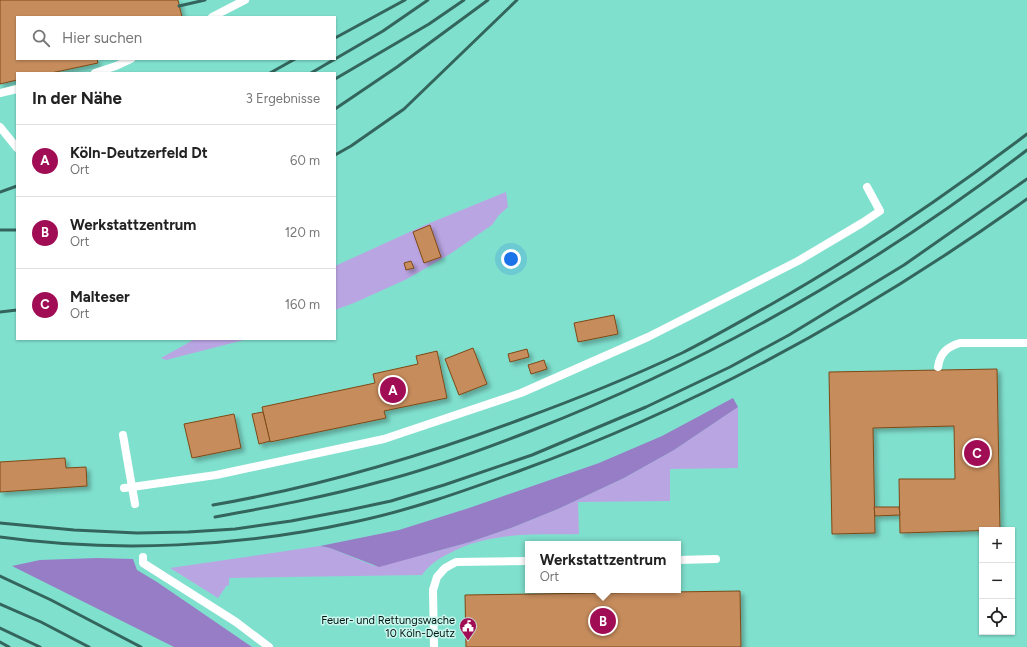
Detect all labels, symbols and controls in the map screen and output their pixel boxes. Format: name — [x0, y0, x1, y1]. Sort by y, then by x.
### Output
search box — [16, 16, 336, 60]
icon: search — [30, 27, 52, 49]
text: Hier suchen — [62, 29, 142, 47]
text: In der Nähe — [32, 88, 122, 108]
text: 3 Ergebnisse — [246, 91, 320, 106]
text: Köln-Deutzerfeld Dt — [70, 144, 208, 162]
text: A — [40, 153, 50, 168]
text: 60 m — [290, 153, 320, 168]
text: Ort — [70, 162, 89, 177]
text: Werkstattzentrum — [70, 216, 196, 234]
text: B — [41, 225, 49, 240]
text: 120 m — [285, 225, 320, 240]
text: Ort — [70, 234, 89, 249]
your location — [501, 249, 521, 269]
text: Malteser — [70, 288, 130, 306]
text: C — [40, 297, 50, 312]
text: 160 m — [285, 297, 320, 312]
text: Ort — [70, 306, 89, 321]
pin: A — [380, 375, 406, 405]
pin: C — [964, 438, 990, 468]
map controls — [979, 527, 1015, 635]
button: + — [979, 527, 1015, 563]
popup — [525, 541, 681, 593]
text: Werkstattzentrum — [540, 551, 666, 569]
button: − — [979, 563, 1015, 599]
text: Ort — [540, 569, 559, 584]
button: locate — [979, 599, 1015, 635]
pin: B — [590, 606, 616, 636]
place label: Feuer- und Rettungswache 10 Köln-Deutz — [321, 614, 455, 640]
public building icon: Feuer- und Rettungswache 10 Köln-Deutz — [458, 616, 478, 641]

